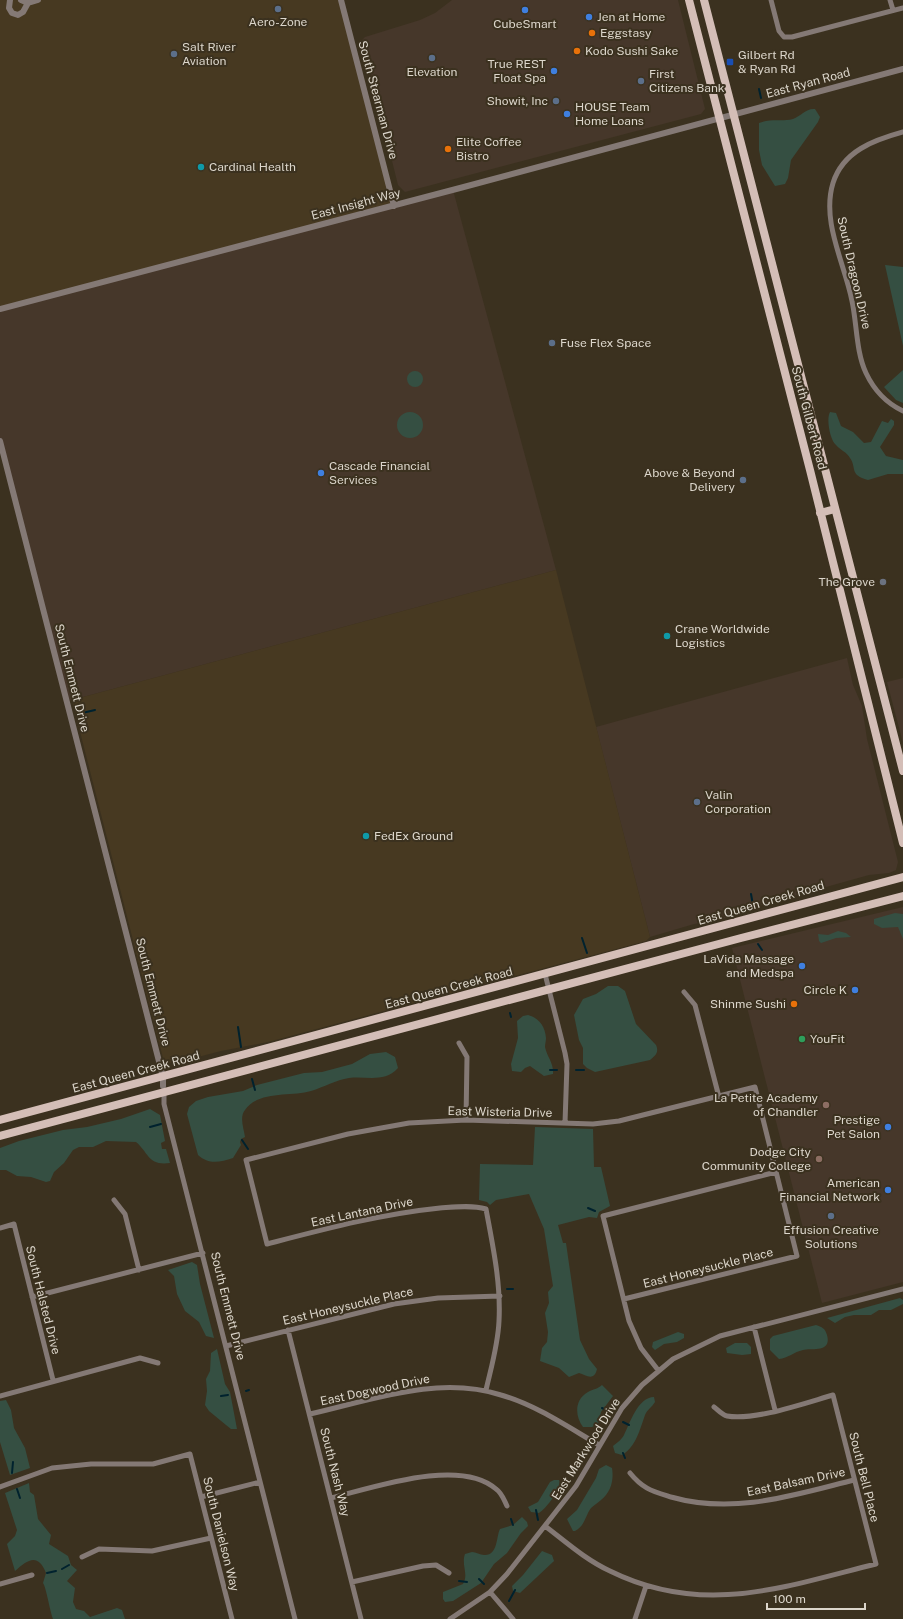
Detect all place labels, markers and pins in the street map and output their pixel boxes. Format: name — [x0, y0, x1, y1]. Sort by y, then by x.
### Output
marker: Aero-Zone — [273, 4, 283, 14]
marker: CubeSmart — [520, 5, 530, 15]
place label: Jen at Home — [597, 10, 666, 24]
marker: Jen at Home — [584, 12, 594, 22]
place label: Aero-Zone — [249, 15, 308, 29]
place label: CubeSmart — [493, 17, 557, 31]
place label: Eggstasy — [600, 26, 652, 40]
marker: Eggstasy — [587, 28, 597, 38]
place label: Salt River Aviation — [182, 40, 236, 68]
place label: Kodo Sushi Sake — [585, 44, 678, 58]
marker: Kodo Sushi Sake — [572, 46, 582, 56]
place label: Gilbert Rd & Ryan Rd — [738, 48, 795, 76]
marker: Salt River Aviation — [169, 49, 179, 59]
marker: Elevation — [427, 53, 437, 63]
place label: True REST Float Spa — [487, 57, 546, 85]
marker: Gilbert Rd & Ryan Rd — [725, 57, 735, 67]
place label: Elevation — [407, 65, 458, 79]
marker: True REST Float Spa — [549, 66, 559, 76]
place label: First Citizens Bank — [649, 67, 725, 95]
marker: First Citizens Bank — [636, 76, 646, 86]
place label: Showit, Inc — [487, 94, 548, 108]
marker: Showit, Inc — [551, 96, 561, 106]
place label: HOUSE Team Home Loans — [575, 100, 650, 128]
marker: HOUSE Team Home Loans — [562, 109, 572, 119]
place label: Elite Coffee Bistro — [456, 135, 522, 163]
marker: Elite Coffee Bistro — [443, 144, 453, 154]
place label: Cardinal Health — [209, 160, 296, 174]
marker: Cardinal Health — [196, 162, 206, 172]
place label: Fuse Flex Space — [560, 336, 651, 350]
marker: Fuse Flex Space — [547, 338, 557, 348]
place label: Cascade Financial Services — [329, 459, 430, 487]
place label: Above & Beyond Delivery — [644, 466, 736, 494]
marker: Cascade Financial Services — [316, 468, 326, 478]
marker: Above & Beyond Delivery — [738, 475, 748, 485]
place label: The Grove — [819, 575, 875, 589]
marker: The Grove — [878, 577, 888, 587]
place label: Crane Worldwide Logistics — [675, 622, 770, 650]
marker: Crane Worldwide Logistics — [662, 631, 672, 641]
place label: Valin Corporation — [705, 788, 771, 816]
marker: Valin Corporation — [692, 797, 702, 807]
place label: FedEx Ground — [374, 829, 453, 843]
marker: FedEx Ground — [361, 831, 371, 841]
place label: LaVida Massage and Medspa — [703, 952, 794, 980]
marker: LaVida Massage and Medspa — [797, 961, 807, 971]
place label: Circle K — [803, 983, 847, 997]
marker: Circle K — [850, 985, 860, 995]
place label: Shinme Sushi — [710, 997, 786, 1011]
marker: Shinme Sushi — [789, 999, 799, 1009]
place label: YouFit — [810, 1032, 845, 1046]
marker: YouFit — [797, 1034, 807, 1044]
place label: La Petite Academy of Chandler — [714, 1091, 819, 1119]
marker: La Petite Academy of Chandler — [821, 1100, 831, 1110]
place label: Prestige Pet Salon — [827, 1113, 880, 1141]
marker: Prestige Pet Salon — [883, 1122, 893, 1132]
place label: Dodge City Community College — [702, 1145, 812, 1173]
marker: Dodge City Community College — [814, 1154, 824, 1164]
place label: American Financial Network — [779, 1176, 880, 1204]
marker: American Financial Network — [883, 1185, 893, 1195]
marker: Effusion Creative Solutions — [826, 1211, 836, 1221]
place label: Effusion Creative Solutions — [783, 1223, 879, 1251]

